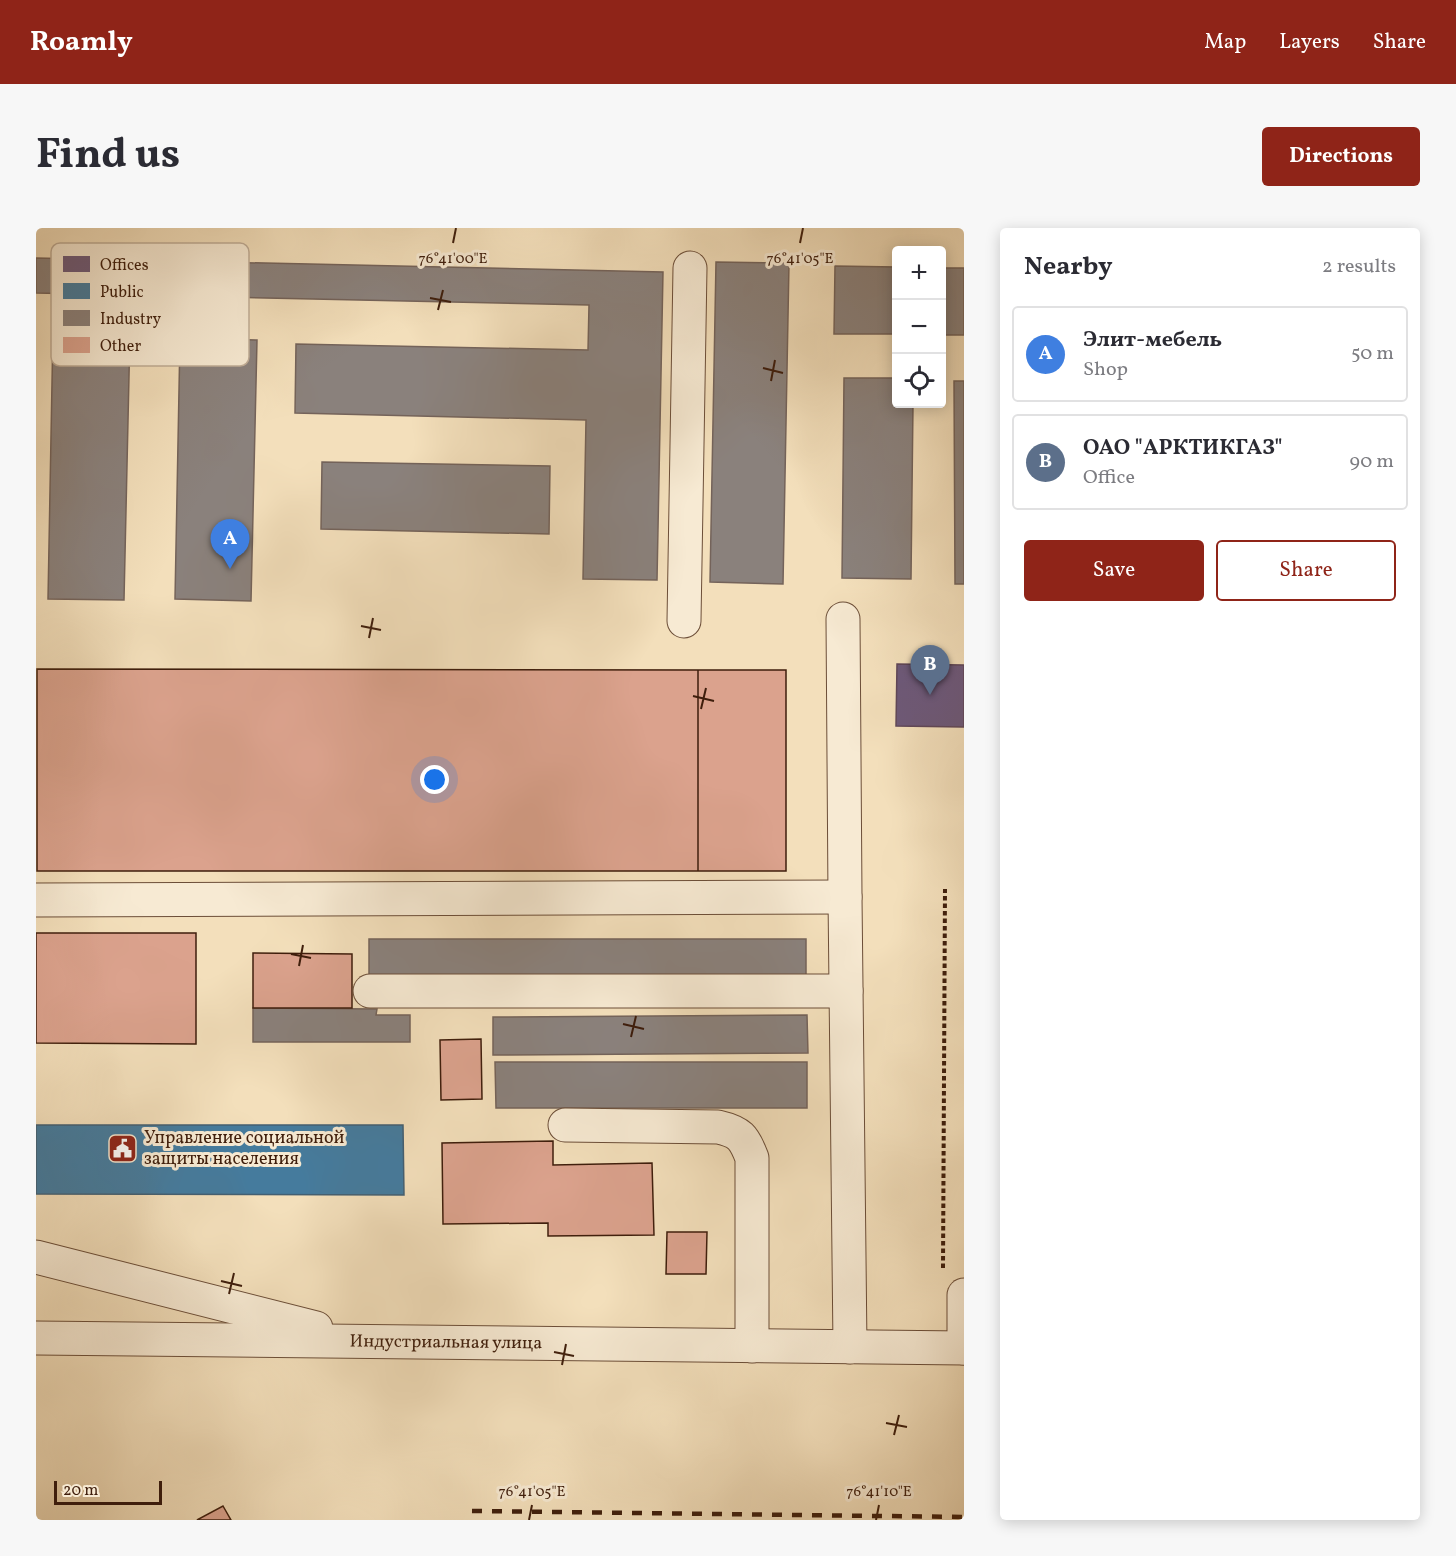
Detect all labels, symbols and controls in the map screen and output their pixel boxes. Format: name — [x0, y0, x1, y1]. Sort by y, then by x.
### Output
text: Roamly — [30, 23, 133, 62]
text: Map — [1204, 28, 1246, 57]
text: Layers — [1279, 28, 1340, 57]
text: Share — [1373, 28, 1426, 57]
text: Find us — [36, 127, 180, 186]
button: Directions — [1262, 127, 1420, 186]
legend — [51, 243, 249, 366]
map controls — [892, 246, 946, 408]
button: + — [892, 246, 946, 300]
text: 76°41'00"E — [419, 249, 487, 270]
text: 76°41'05"E — [767, 249, 833, 270]
text: Nearby — [1024, 249, 1113, 285]
text: 2 results — [1322, 253, 1396, 281]
text: Offices — [100, 255, 149, 277]
text: Public — [100, 282, 144, 304]
button: − — [892, 300, 946, 354]
text: Industry — [100, 309, 161, 331]
text: Элит-мебель — [1083, 325, 1222, 356]
text: Other — [100, 336, 141, 358]
text: A — [1038, 340, 1053, 368]
text: 50 m — [1351, 340, 1394, 368]
button: locate — [892, 354, 946, 408]
text: Shop — [1083, 356, 1128, 384]
text: ОАО "АРКТИКГАЗ" — [1083, 433, 1283, 464]
text: B — [1039, 448, 1052, 476]
text: 90 m — [1350, 448, 1394, 476]
text: Office — [1083, 464, 1135, 492]
pin: A — [210, 520, 250, 569]
button: Save — [1024, 540, 1204, 601]
button: Share — [1216, 540, 1396, 601]
pin: B — [910, 646, 950, 695]
your location — [420, 765, 449, 794]
place label: Управление социальной защиты населения — [144, 1126, 345, 1172]
public building icon: Управление социальной защиты населения — [107, 1132, 139, 1164]
street label: Индустриальная улица — [350, 1329, 542, 1356]
scale bar — [54, 1478, 162, 1506]
text: 20 m — [63, 1480, 98, 1502]
text: 76°41'05"E — [499, 1482, 565, 1503]
text: 76°41'10"E — [846, 1482, 912, 1503]

